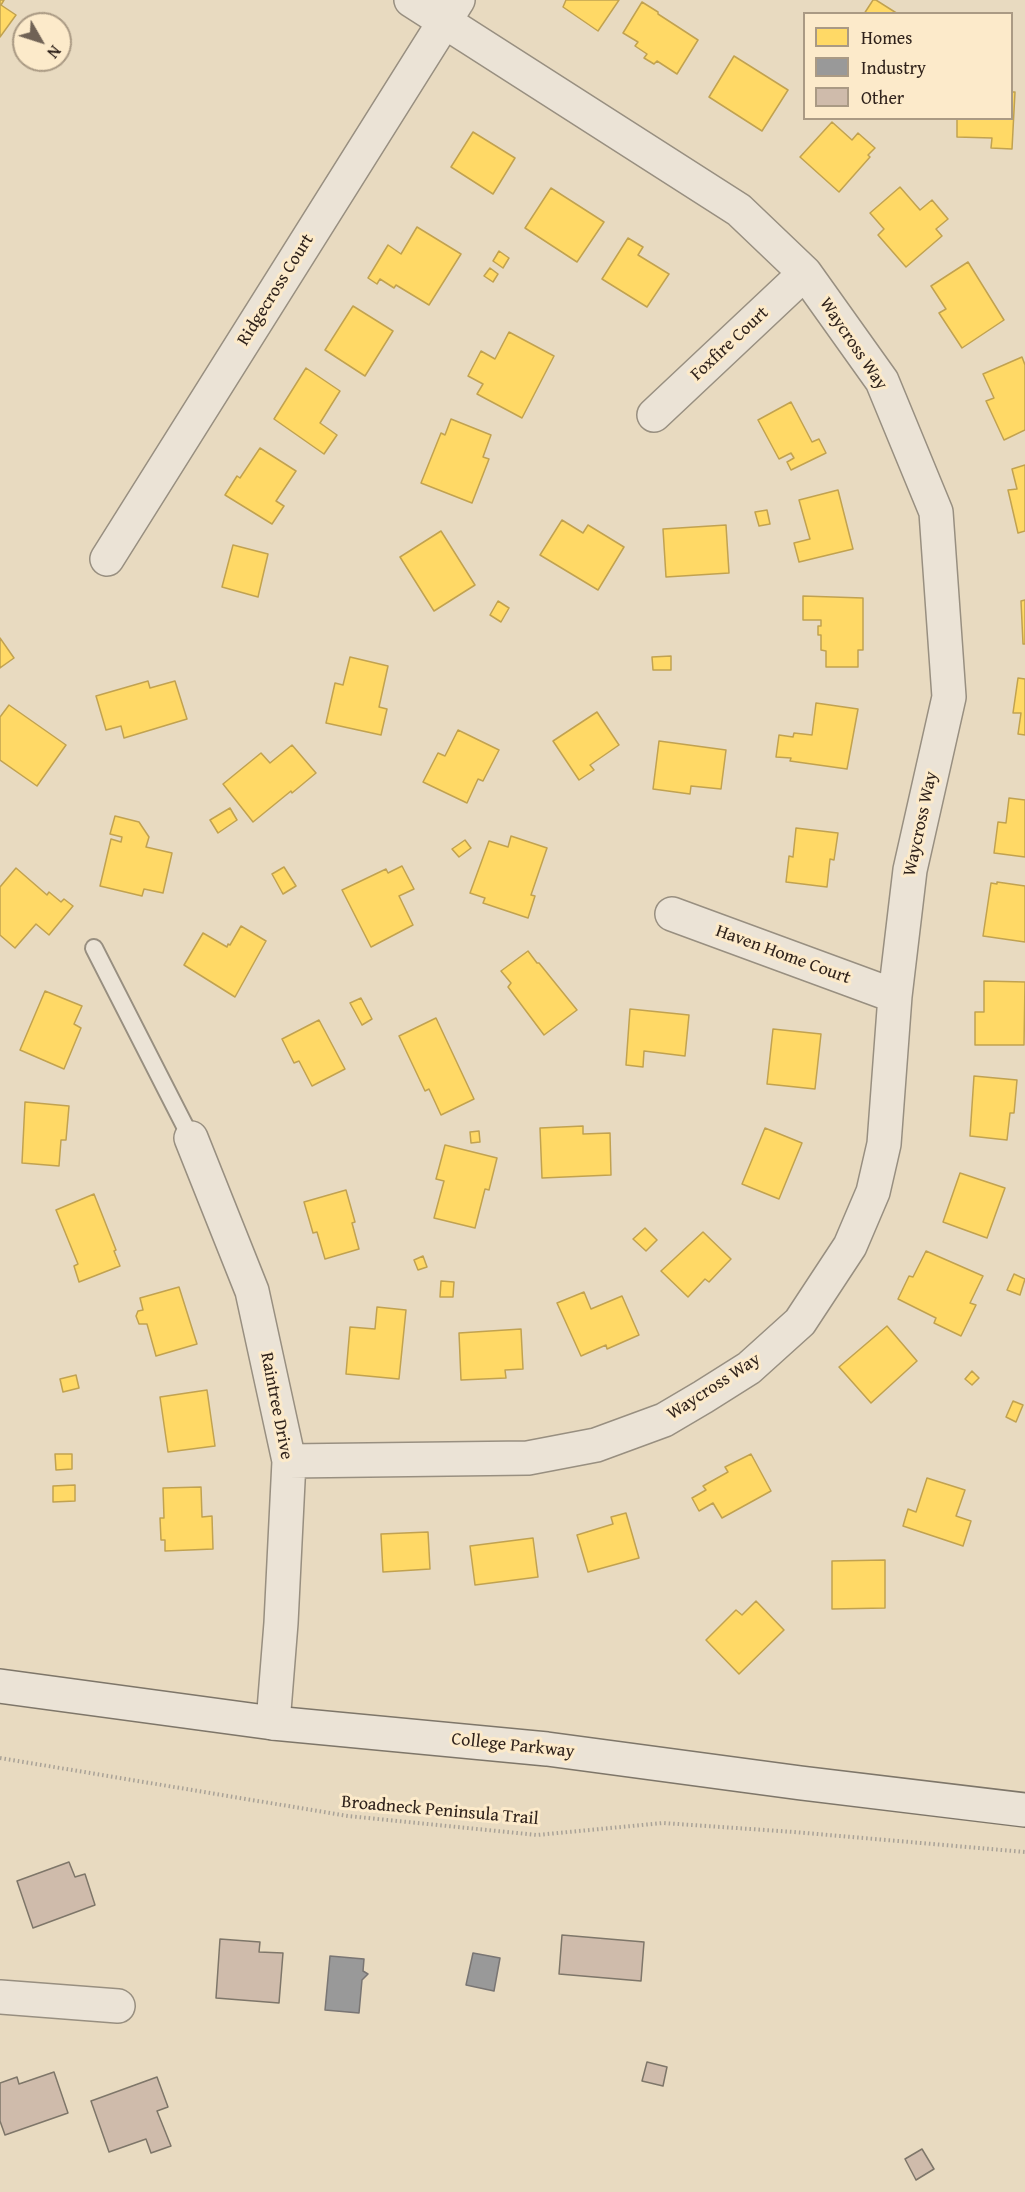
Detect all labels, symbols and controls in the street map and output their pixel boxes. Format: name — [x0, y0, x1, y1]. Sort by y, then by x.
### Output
north arrow — [12, 12, 72, 72]
legend — [803, 12, 1013, 120]
text: Homes — [861, 24, 912, 51]
text: N — [42, 40, 67, 64]
text: Industry — [861, 54, 926, 81]
text: Other — [861, 84, 904, 111]
street label: Ridgecross Court — [233, 230, 319, 350]
street label: Waycross Way — [814, 294, 892, 394]
street label: Foxfire Court — [686, 302, 774, 386]
street label: Waycross Way — [899, 770, 943, 878]
street label: Haven Home Court — [713, 921, 853, 989]
street label: Waycross Way — [663, 1349, 765, 1425]
street label: Raintree Drive — [255, 1351, 297, 1461]
street label: College Parkway — [450, 1729, 576, 1763]
street label: Broadneck Peninsula Trail — [341, 1792, 539, 1830]

